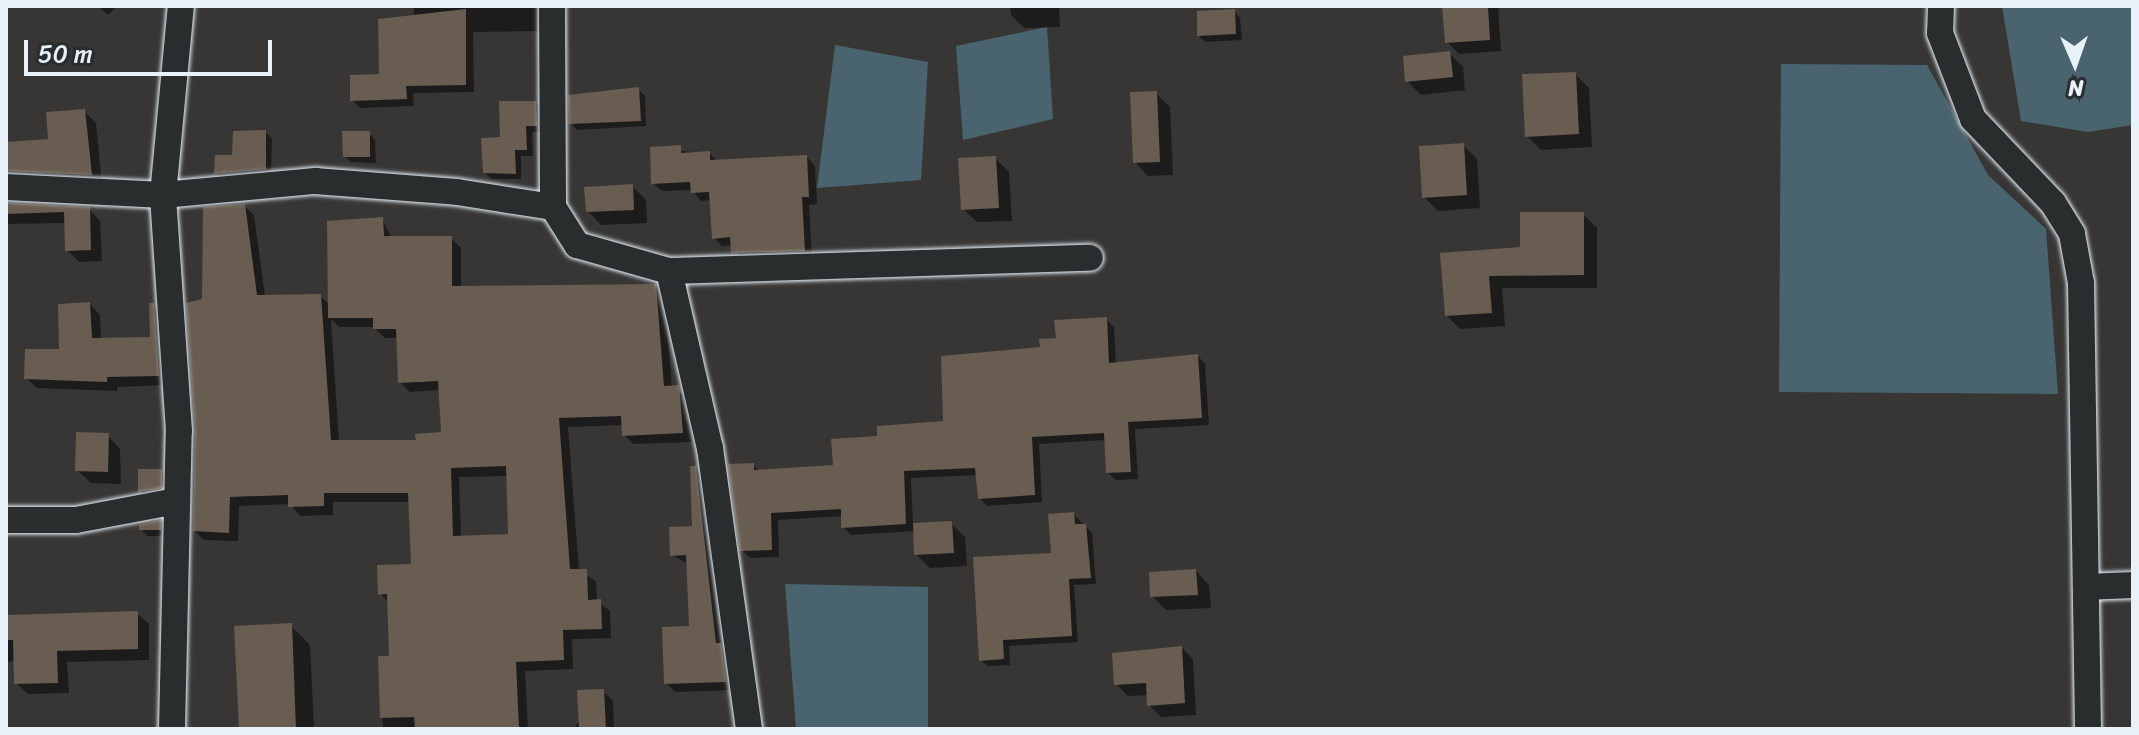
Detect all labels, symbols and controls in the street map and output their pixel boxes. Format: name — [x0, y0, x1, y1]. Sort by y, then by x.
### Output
scale bar — [28, 24, 276, 74]
north arrow — [2035, 24, 2115, 104]
text: 50 m — [38, 33, 93, 75]
text: N — [2068, 69, 2084, 108]

